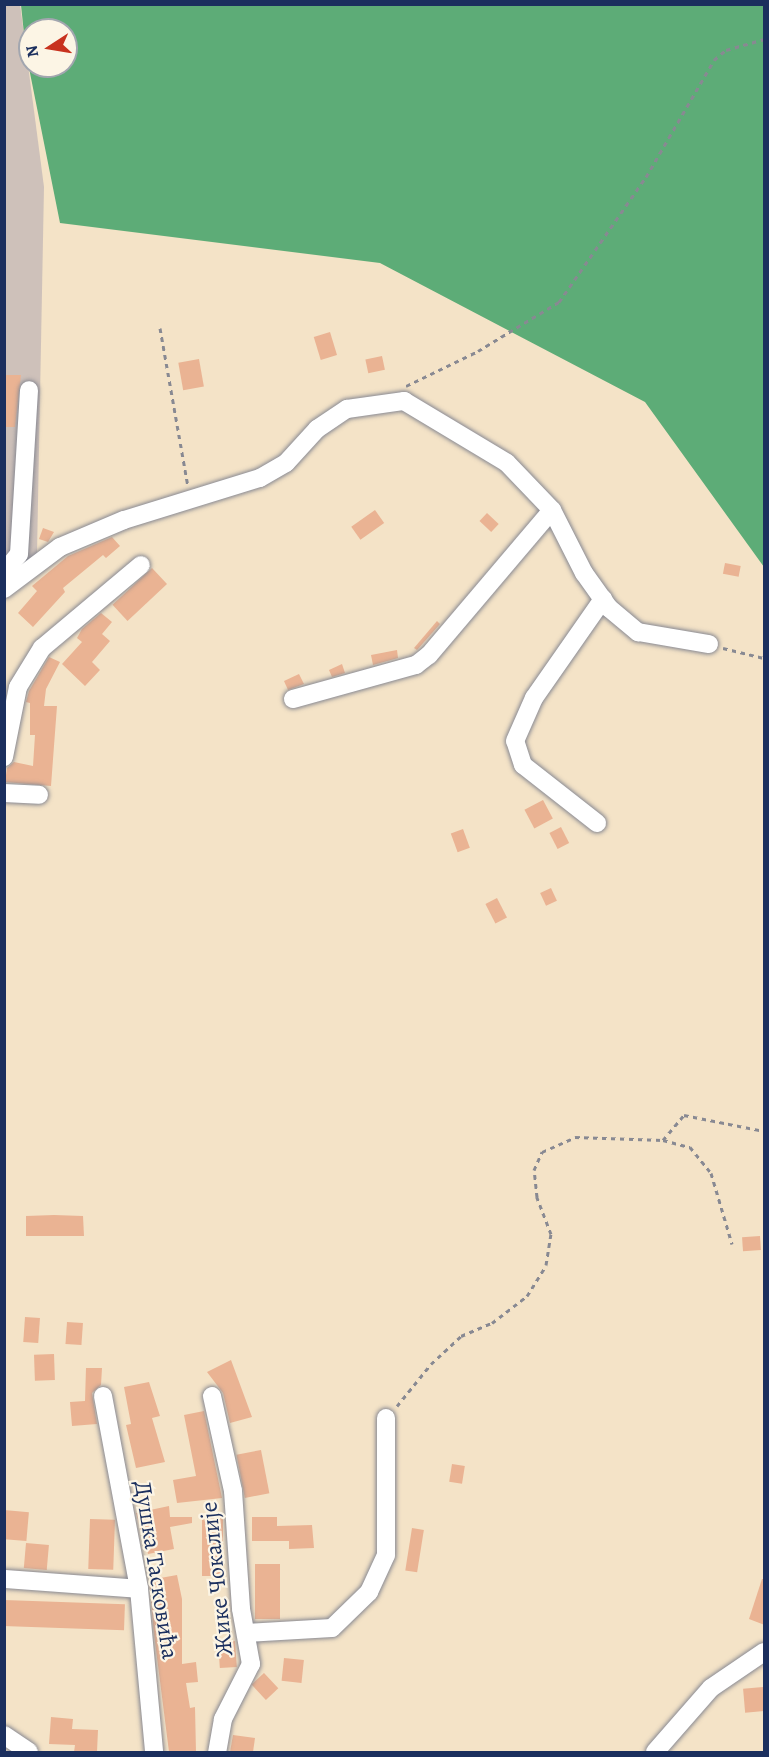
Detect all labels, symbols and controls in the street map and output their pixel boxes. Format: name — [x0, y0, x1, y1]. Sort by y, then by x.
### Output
north arrow — [18, 18, 78, 78]
text: N — [20, 43, 44, 59]
street label: Душка Тасковића — [128, 1479, 184, 1661]
street label: Жике Чокалије — [195, 1500, 239, 1658]

